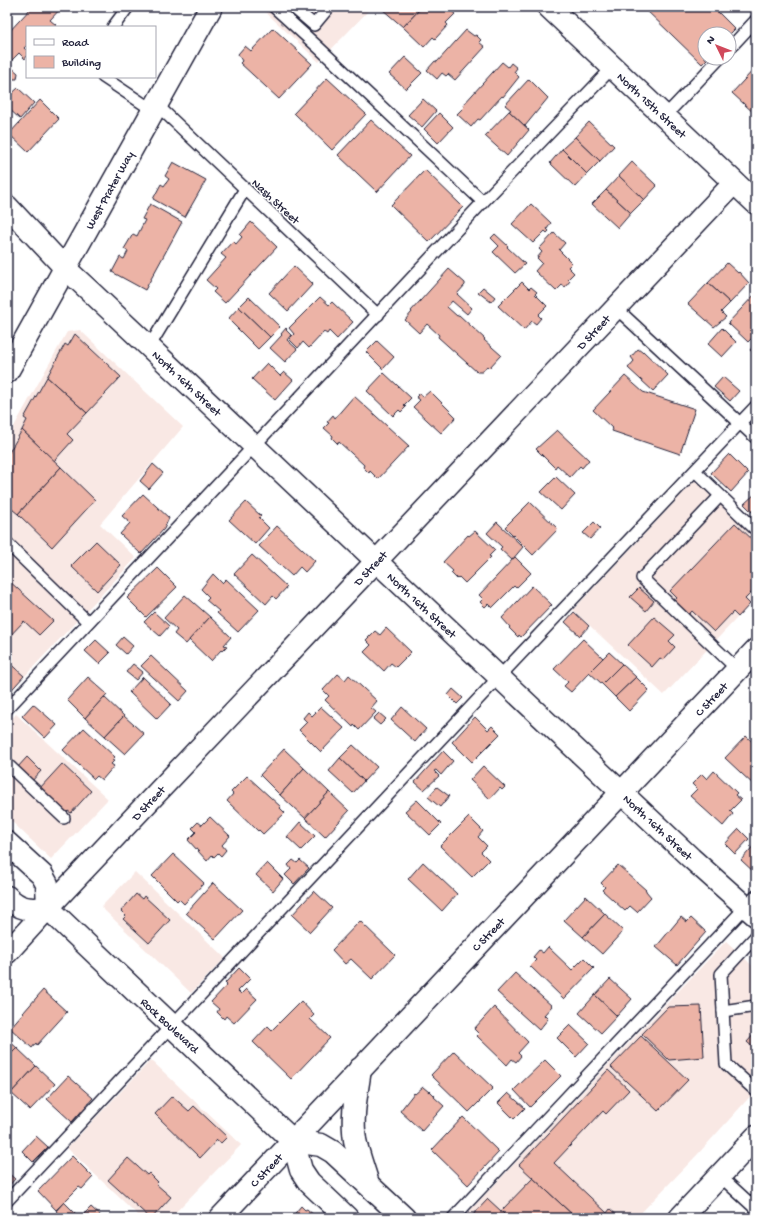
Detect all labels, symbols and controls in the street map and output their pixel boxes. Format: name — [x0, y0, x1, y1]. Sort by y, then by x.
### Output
legend — [26, 26, 156, 78]
north arrow — [697, 26, 737, 66]
text: N — [704, 34, 718, 47]
text: Road — [62, 37, 89, 51]
text: Building — [61, 57, 101, 71]
street label: North 15th Street — [613, 71, 689, 143]
street label: West Prater Way — [84, 149, 138, 232]
street label: Nash Street — [248, 177, 302, 229]
street label: D Street — [574, 312, 615, 354]
street label: North 16th Street — [148, 349, 224, 421]
street label: D Street — [351, 548, 392, 590]
street label: North 16th Street — [383, 571, 459, 643]
street label: C Street — [693, 680, 732, 720]
street label: D Street — [129, 783, 170, 825]
street label: North 16th Street — [619, 793, 695, 865]
street label: C Street — [470, 915, 510, 955]
street label: Rock Boulevard — [136, 996, 201, 1058]
street label: C Street — [248, 1151, 287, 1191]

